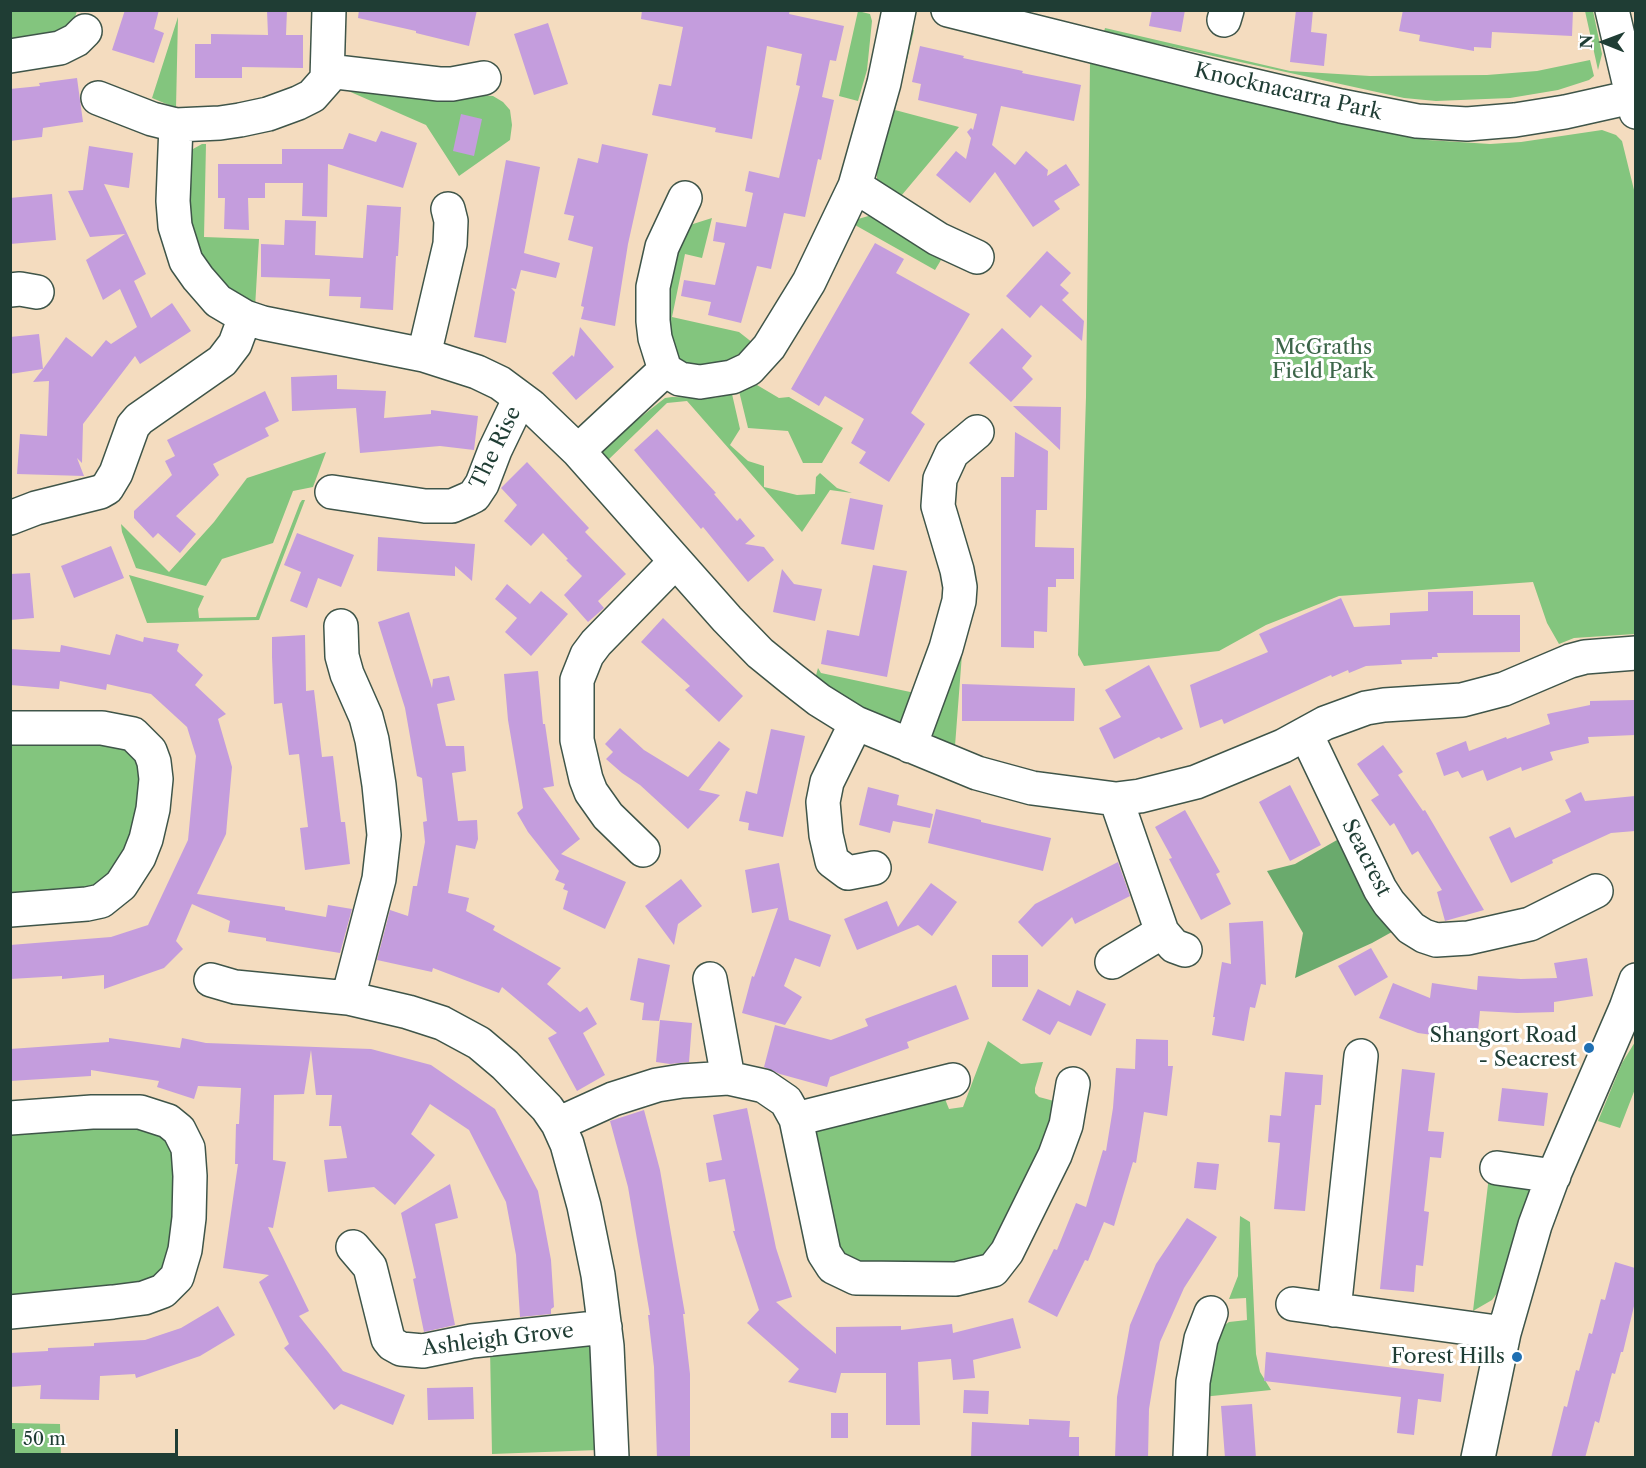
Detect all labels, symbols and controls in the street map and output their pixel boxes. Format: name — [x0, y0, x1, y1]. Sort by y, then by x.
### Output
north arrow — [1574, 12, 1634, 72]
text: N — [1576, 35, 1596, 49]
street label: Knocknacarra Park — [1192, 58, 1384, 126]
park label: McGraths Field Park — [1272, 335, 1374, 385]
street label: The Rise — [465, 403, 527, 493]
street label: Seacrest — [1336, 815, 1396, 901]
place label: Shangort Road - Seacrest — [1429, 1023, 1577, 1073]
marker: Shangort Road - Seacrest — [1582, 1041, 1596, 1055]
street label: Ashleigh Grove — [421, 1318, 575, 1362]
place label: Forest Hills — [1391, 1344, 1505, 1370]
marker: Forest Hills — [1510, 1350, 1524, 1364]
scale bar — [15, 1417, 182, 1455]
text: 50 m — [23, 1428, 66, 1450]

